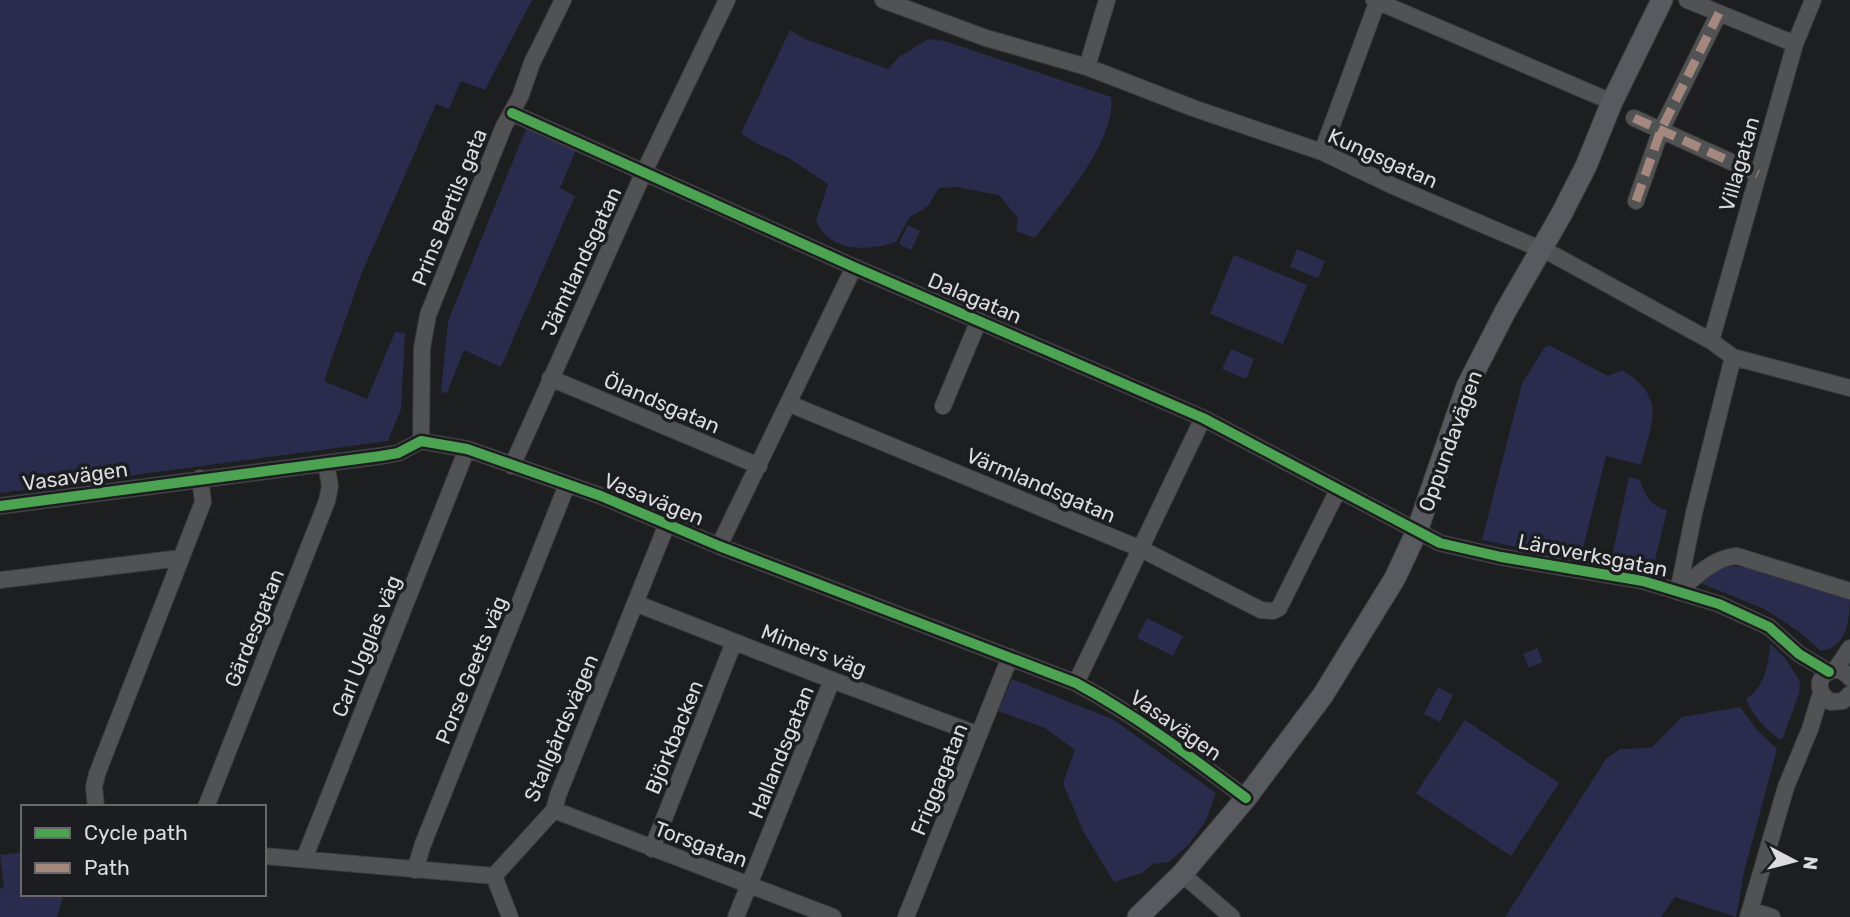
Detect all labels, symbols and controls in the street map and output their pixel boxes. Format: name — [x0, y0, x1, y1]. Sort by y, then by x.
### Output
street label: Villagatan — [1714, 114, 1764, 214]
street label: Kungsgatan — [1324, 123, 1442, 193]
street label: Prins Bertils gata — [406, 125, 492, 289]
street label: Jämtlandsgatan — [536, 183, 626, 339]
street label: Dalagatan — [924, 267, 1026, 329]
street label: Ölandsgatan — [600, 367, 724, 439]
street label: Oppundavägen — [1413, 367, 1487, 515]
street label: Värmlandsgatan — [962, 442, 1120, 528]
street label: Vasavägen — [21, 456, 129, 496]
street label: Vasavägen — [600, 468, 708, 530]
street label: Läroverksgatan — [1516, 528, 1670, 582]
street label: Gärdesgatan — [219, 565, 289, 691]
street label: Carl Ugglas väg — [326, 571, 406, 721]
street label: Porse Geets väg — [430, 592, 512, 748]
street label: Mimers väg — [758, 618, 870, 682]
street label: Stallgårdsvägen — [519, 651, 603, 805]
street label: Björkbacken — [640, 676, 708, 798]
street label: Hallandsgatan — [743, 682, 819, 822]
street label: Vasavägen — [1125, 684, 1227, 766]
street label: Friggagatan — [905, 719, 973, 839]
legend — [21, 805, 266, 896]
street label: Torsgatan — [651, 816, 751, 872]
text: Cycle path — [84, 820, 188, 845]
north arrow — [1759, 826, 1829, 896]
text: Path — [84, 855, 130, 880]
text: N — [1798, 855, 1823, 871]

